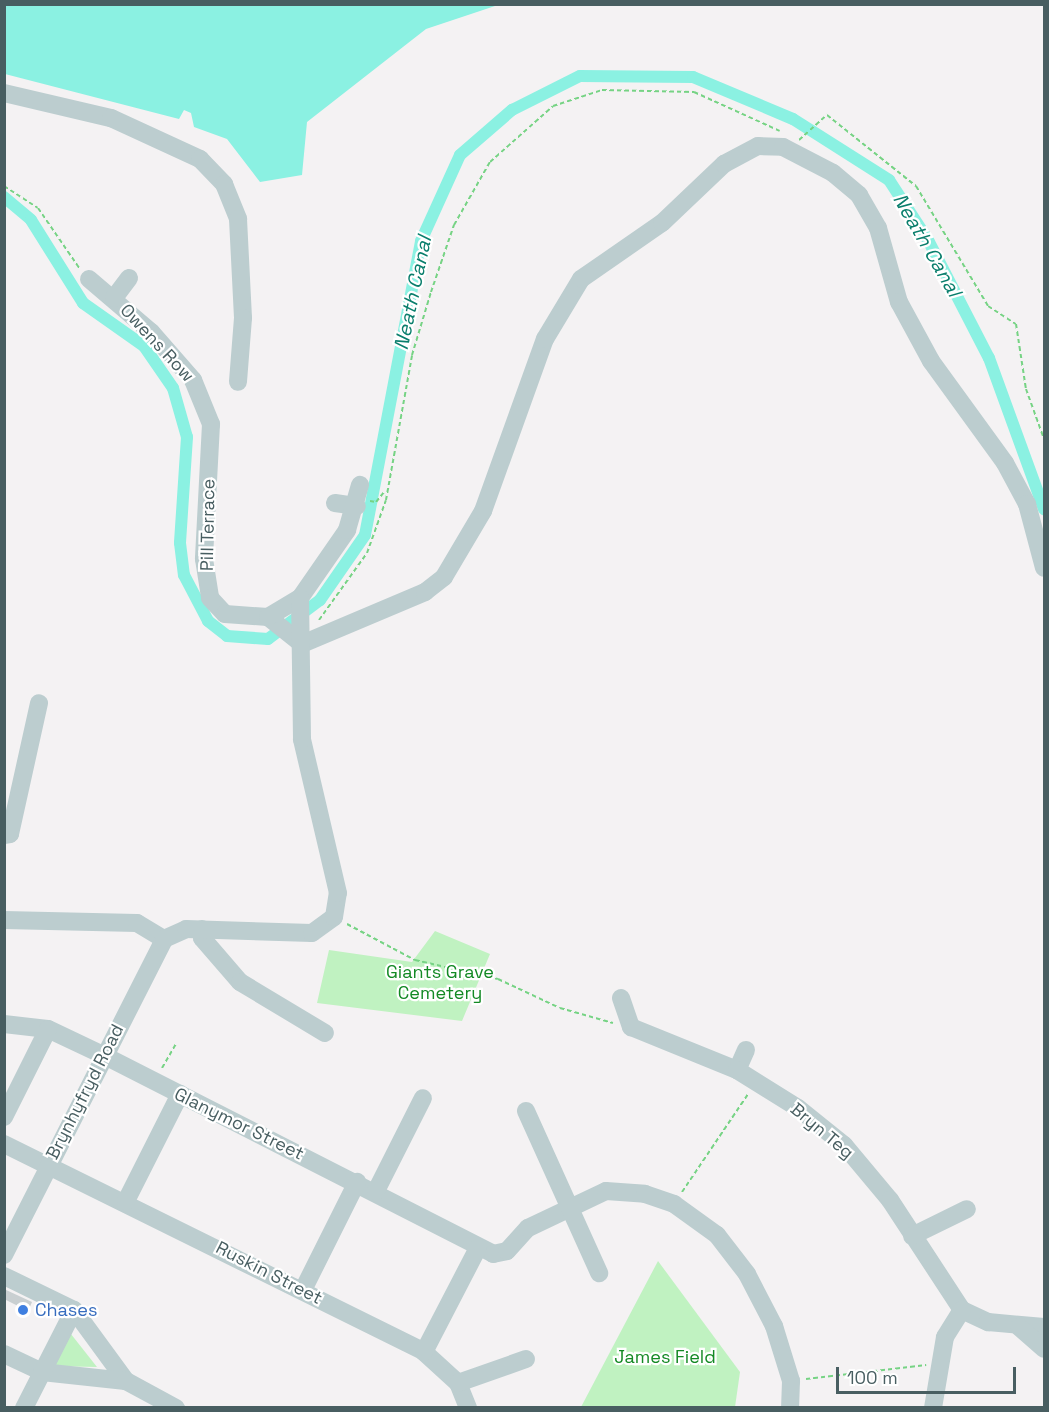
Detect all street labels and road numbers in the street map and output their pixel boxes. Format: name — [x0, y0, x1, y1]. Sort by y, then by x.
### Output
street label: Owens Row — [115, 300, 199, 386]
street label: Pill Terrace — [196, 478, 220, 572]
street label: Brynhyfryd Road — [42, 1021, 128, 1163]
street label: Glanymor Street — [171, 1083, 307, 1165]
street label: Bryn Teg — [786, 1098, 858, 1164]
street label: Ruskin Street — [212, 1237, 326, 1309]

